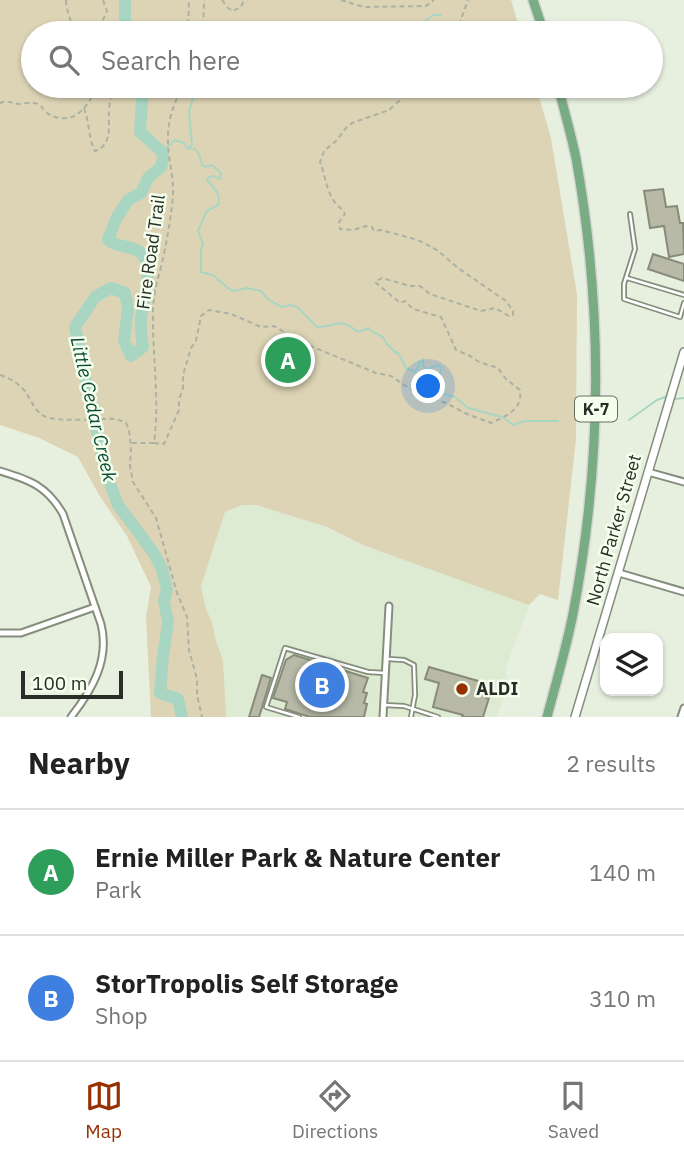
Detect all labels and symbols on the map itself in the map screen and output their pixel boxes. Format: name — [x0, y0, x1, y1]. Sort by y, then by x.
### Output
street label: Fire Road Trail — [131, 193, 170, 311]
water label: Little Cedar Creek — [66, 334, 123, 485]
pin: A — [265, 334, 311, 386]
your location — [411, 369, 445, 403]
road number: K-7 — [575, 396, 617, 422]
street label: North Parker Street — [581, 451, 646, 608]
pin: B — [299, 659, 345, 711]
scale bar — [21, 668, 122, 700]
place label: ALDI — [476, 677, 518, 700]
marker: ALDI — [454, 681, 470, 697]

